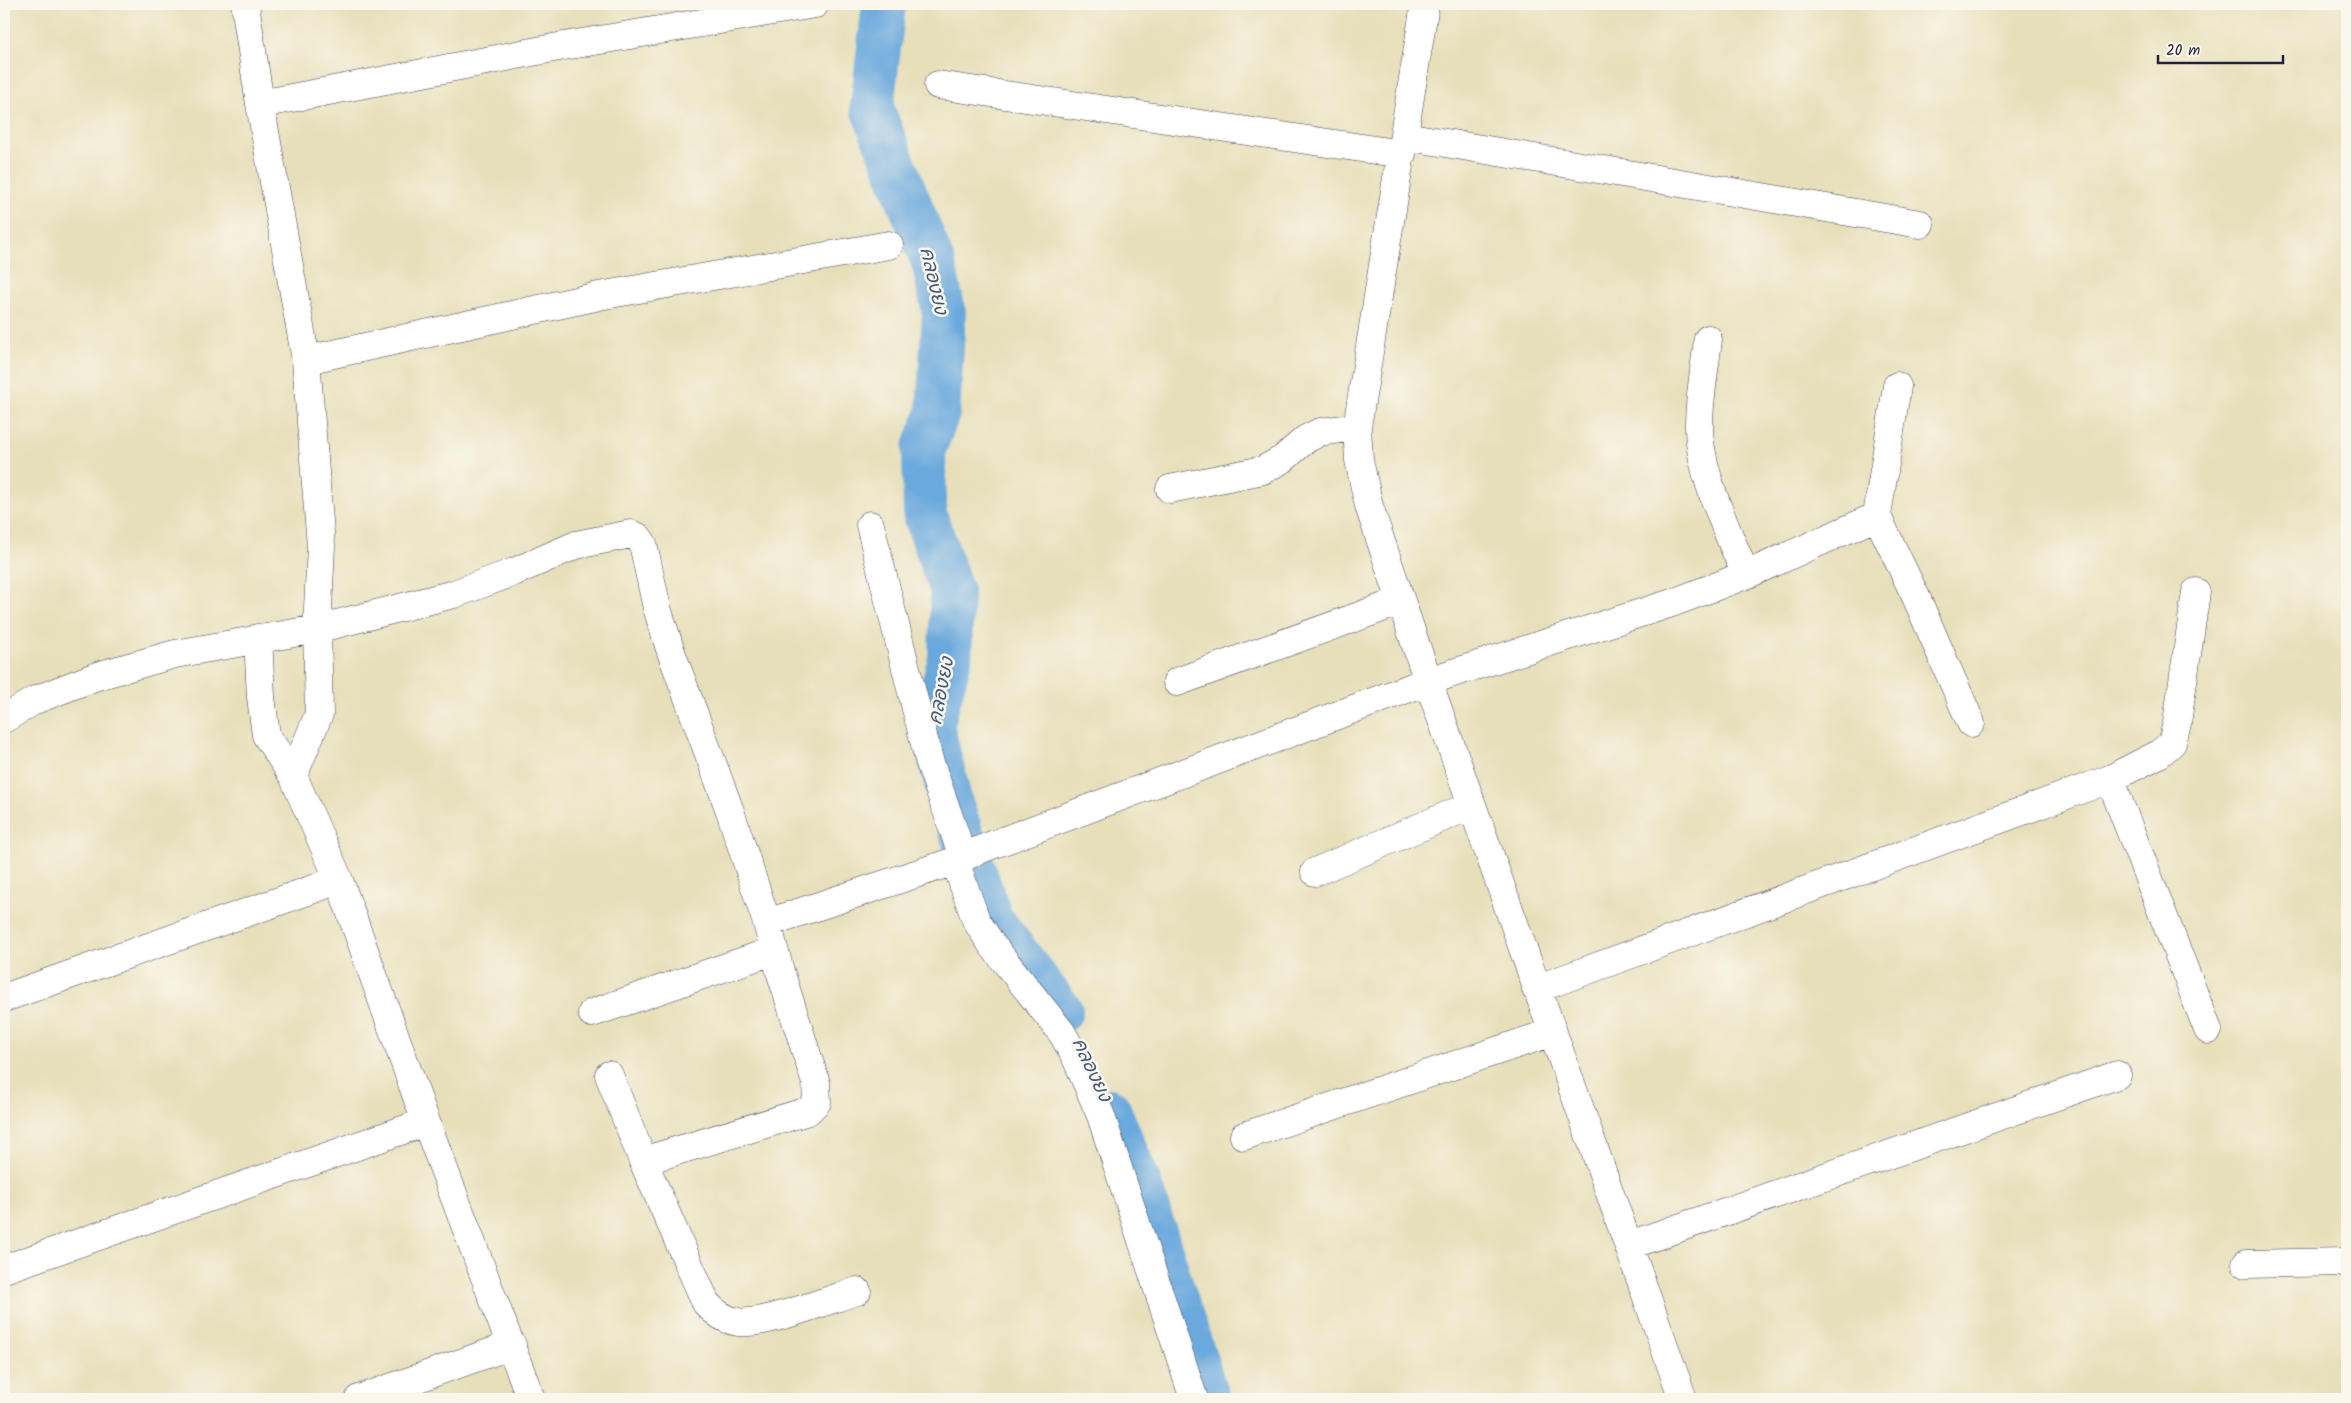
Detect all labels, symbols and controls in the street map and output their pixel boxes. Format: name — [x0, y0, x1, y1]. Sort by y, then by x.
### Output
scale bar — [2158, 32, 2284, 64]
text: 20 m — [2166, 39, 2200, 63]
water label: คลองยง — [911, 245, 956, 319]
water label: คลองยง — [921, 654, 963, 727]
water label: คลองยง — [1063, 1033, 1119, 1108]

